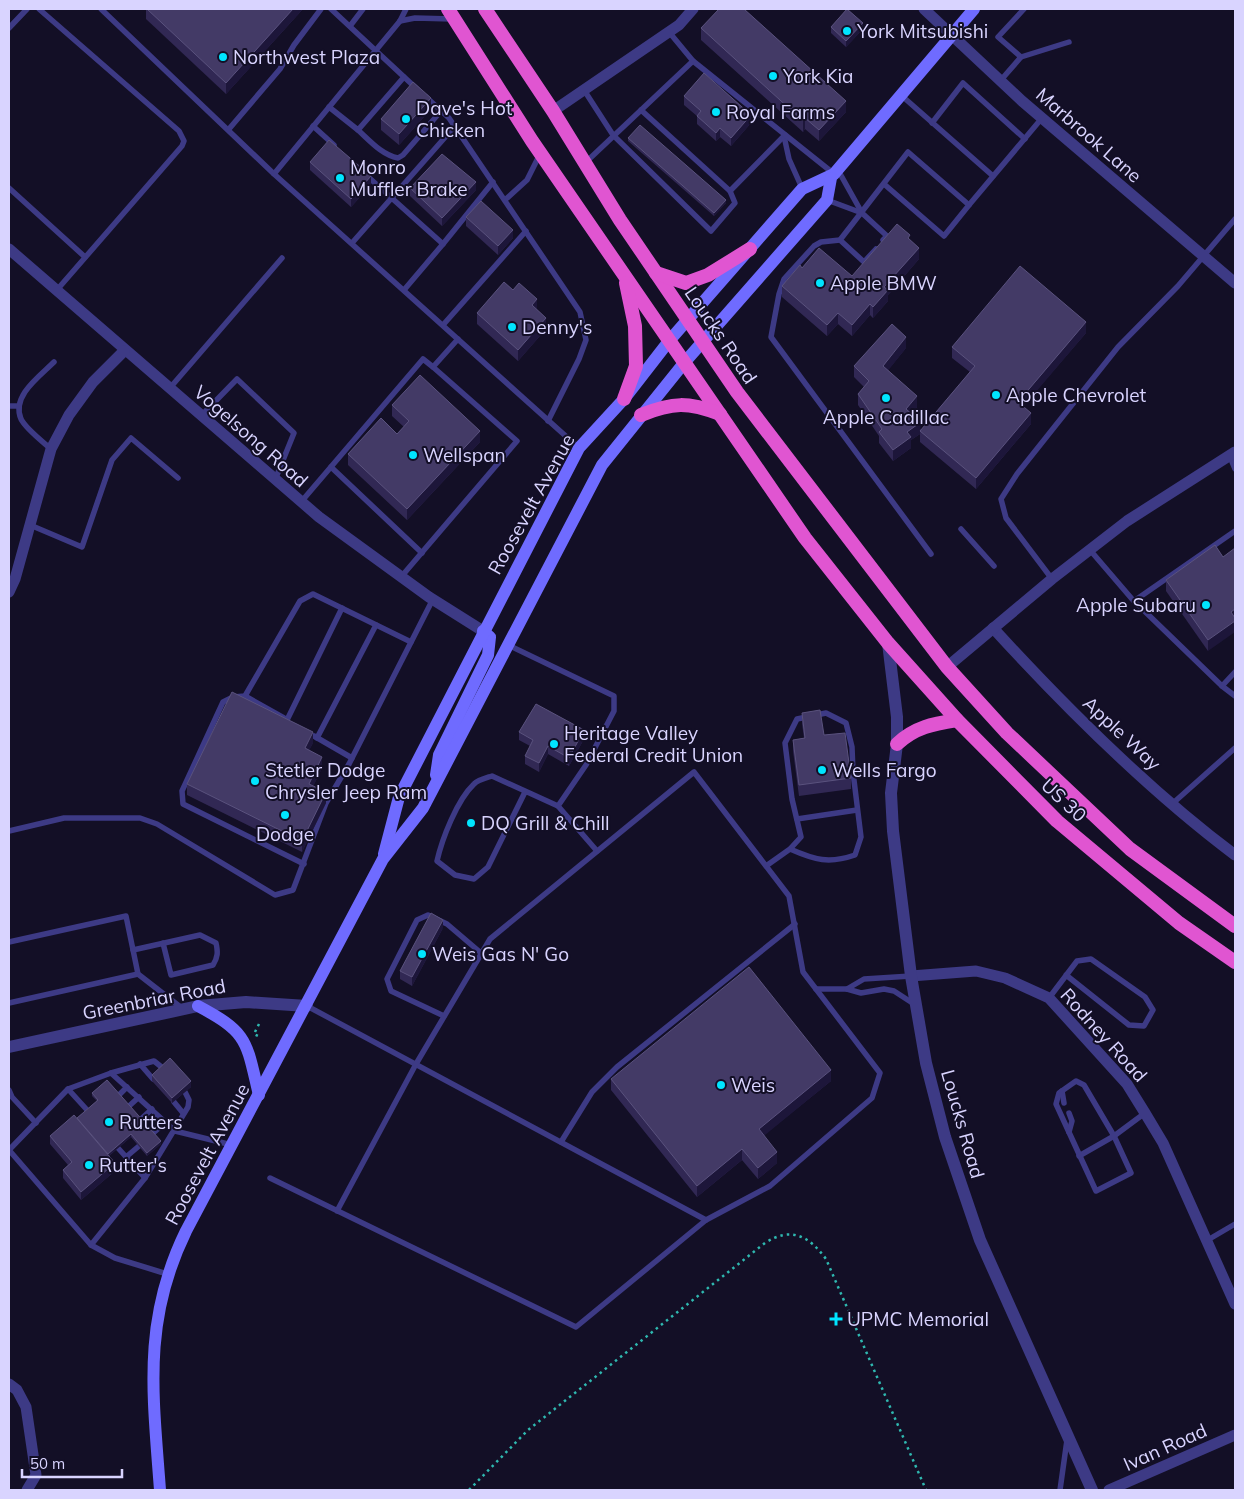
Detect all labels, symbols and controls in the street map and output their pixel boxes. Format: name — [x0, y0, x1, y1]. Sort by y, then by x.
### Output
place label: York Mitsubishi — [856, 19, 988, 43]
marker: York Mitsubishi — [841, 25, 853, 37]
place label: Northwest Plaza — [233, 45, 380, 69]
marker: Northwest Plaza — [217, 51, 229, 63]
place label: York Kia — [782, 64, 854, 88]
marker: York Kia — [767, 70, 779, 82]
street label: Marbrook Lane — [1031, 82, 1147, 188]
place label: Dave's Hot Chicken — [416, 96, 513, 142]
place label: Royal Farms — [726, 100, 835, 124]
marker: Royal Farms — [710, 106, 722, 118]
marker: Dave's Hot Chicken — [400, 113, 412, 125]
place label: Monro Muffler Brake — [350, 155, 468, 201]
marker: Monro Muffler Brake — [334, 172, 346, 184]
place label: Apple BMW — [830, 271, 937, 295]
marker: Apple BMW — [814, 277, 826, 289]
street label: Loucks Road — [680, 282, 762, 388]
place label: Denny's — [522, 315, 592, 339]
marker: Denny's — [506, 321, 518, 333]
street label: Vogelsong Road — [189, 380, 313, 492]
place label: Apple Chevrolet — [1006, 383, 1146, 407]
marker: Apple Chevrolet — [990, 389, 1002, 401]
marker: Apple Cadillac — [880, 392, 892, 404]
place label: Apple Cadillac — [823, 405, 949, 429]
street label: Roosevelt Avenue — [482, 430, 580, 578]
place label: Wellspan — [423, 443, 506, 467]
marker: Wellspan — [407, 449, 419, 461]
place label: Apple Subaru — [1076, 593, 1196, 617]
marker: Apple Subaru — [1200, 599, 1212, 611]
street label: Apple Way — [1078, 691, 1166, 775]
place label: Heritage Valley Federal Credit Union — [564, 721, 743, 767]
marker: Heritage Valley Federal Credit Union — [548, 738, 560, 750]
place label: Stetler Dodge Chrysler Jeep Ram — [265, 758, 427, 804]
place label: Wells Fargo — [832, 758, 937, 782]
marker: Wells Fargo — [816, 764, 828, 776]
street label: US 30 — [1036, 773, 1092, 827]
marker: Stetler Dodge Chrysler Jeep Ram — [249, 775, 261, 787]
marker: Dodge — [279, 809, 291, 821]
place label: DQ Grill & Chill — [481, 811, 610, 835]
marker: DQ Grill & Chill — [465, 817, 477, 829]
place label: Dodge — [256, 822, 314, 846]
place label: Weis Gas N' Go — [432, 942, 569, 966]
marker: Weis Gas N' Go — [416, 948, 428, 960]
street label: Greenbriar Road — [80, 973, 228, 1025]
street label: Rodney Road — [1056, 983, 1152, 1087]
street label: Loucks Road — [936, 1067, 990, 1181]
place label: Weis — [731, 1073, 775, 1097]
street label: Roosevelt Avenue — [160, 1079, 254, 1229]
marker: Weis — [715, 1079, 727, 1091]
place label: Rutters — [119, 1110, 183, 1134]
marker: Rutters — [103, 1116, 115, 1128]
place label: Rutter's — [99, 1153, 167, 1177]
marker: Rutter's — [83, 1159, 95, 1171]
place label: UPMC Memorial — [847, 1307, 989, 1331]
marker: UPMC Memorial — [829, 1312, 843, 1326]
street label: Ivan Road — [1120, 1418, 1210, 1476]
scale bar — [22, 1446, 122, 1478]
text: 50 m — [30, 1454, 65, 1473]

